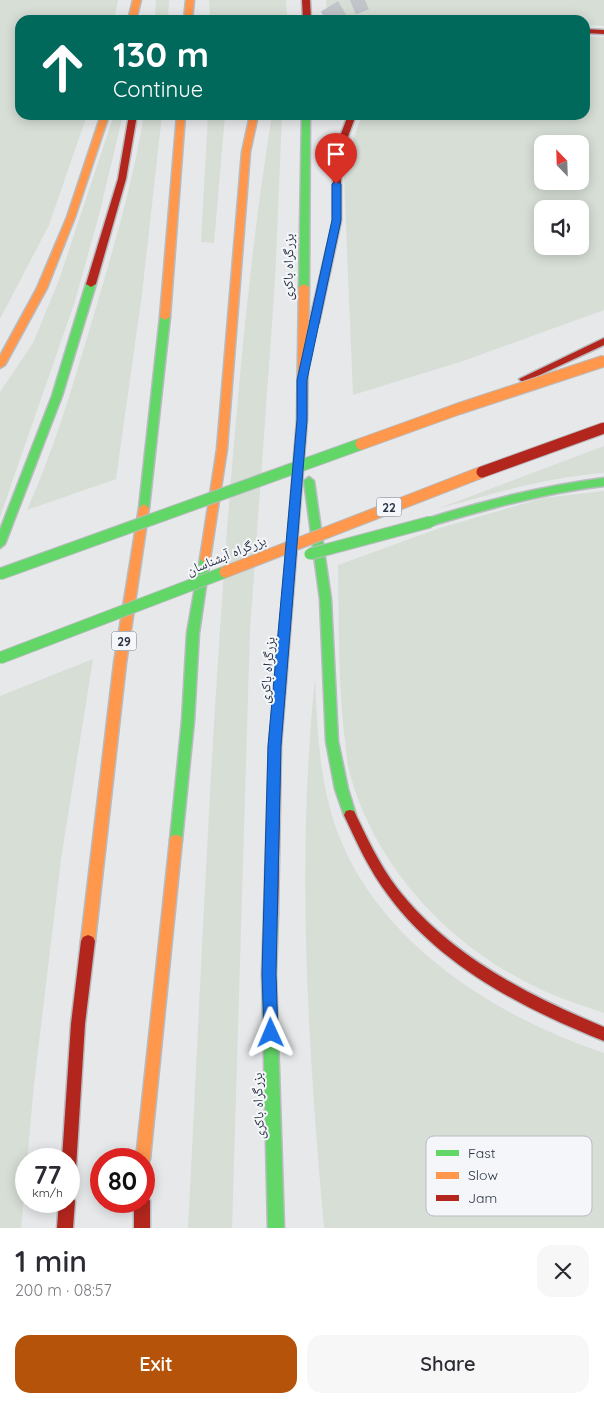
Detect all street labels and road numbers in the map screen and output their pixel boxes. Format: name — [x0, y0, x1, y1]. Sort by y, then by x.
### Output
street label: بزرگراه باکری — [278, 233, 298, 301]
road number: 22 — [376, 498, 402, 516]
street label: بزرگراه آبشناسان — [184, 531, 269, 579]
road number: 29 — [112, 631, 136, 650]
street label: بزرگراه باکری — [255, 636, 279, 704]
street label: بزرگراه باکری — [248, 1072, 268, 1140]

